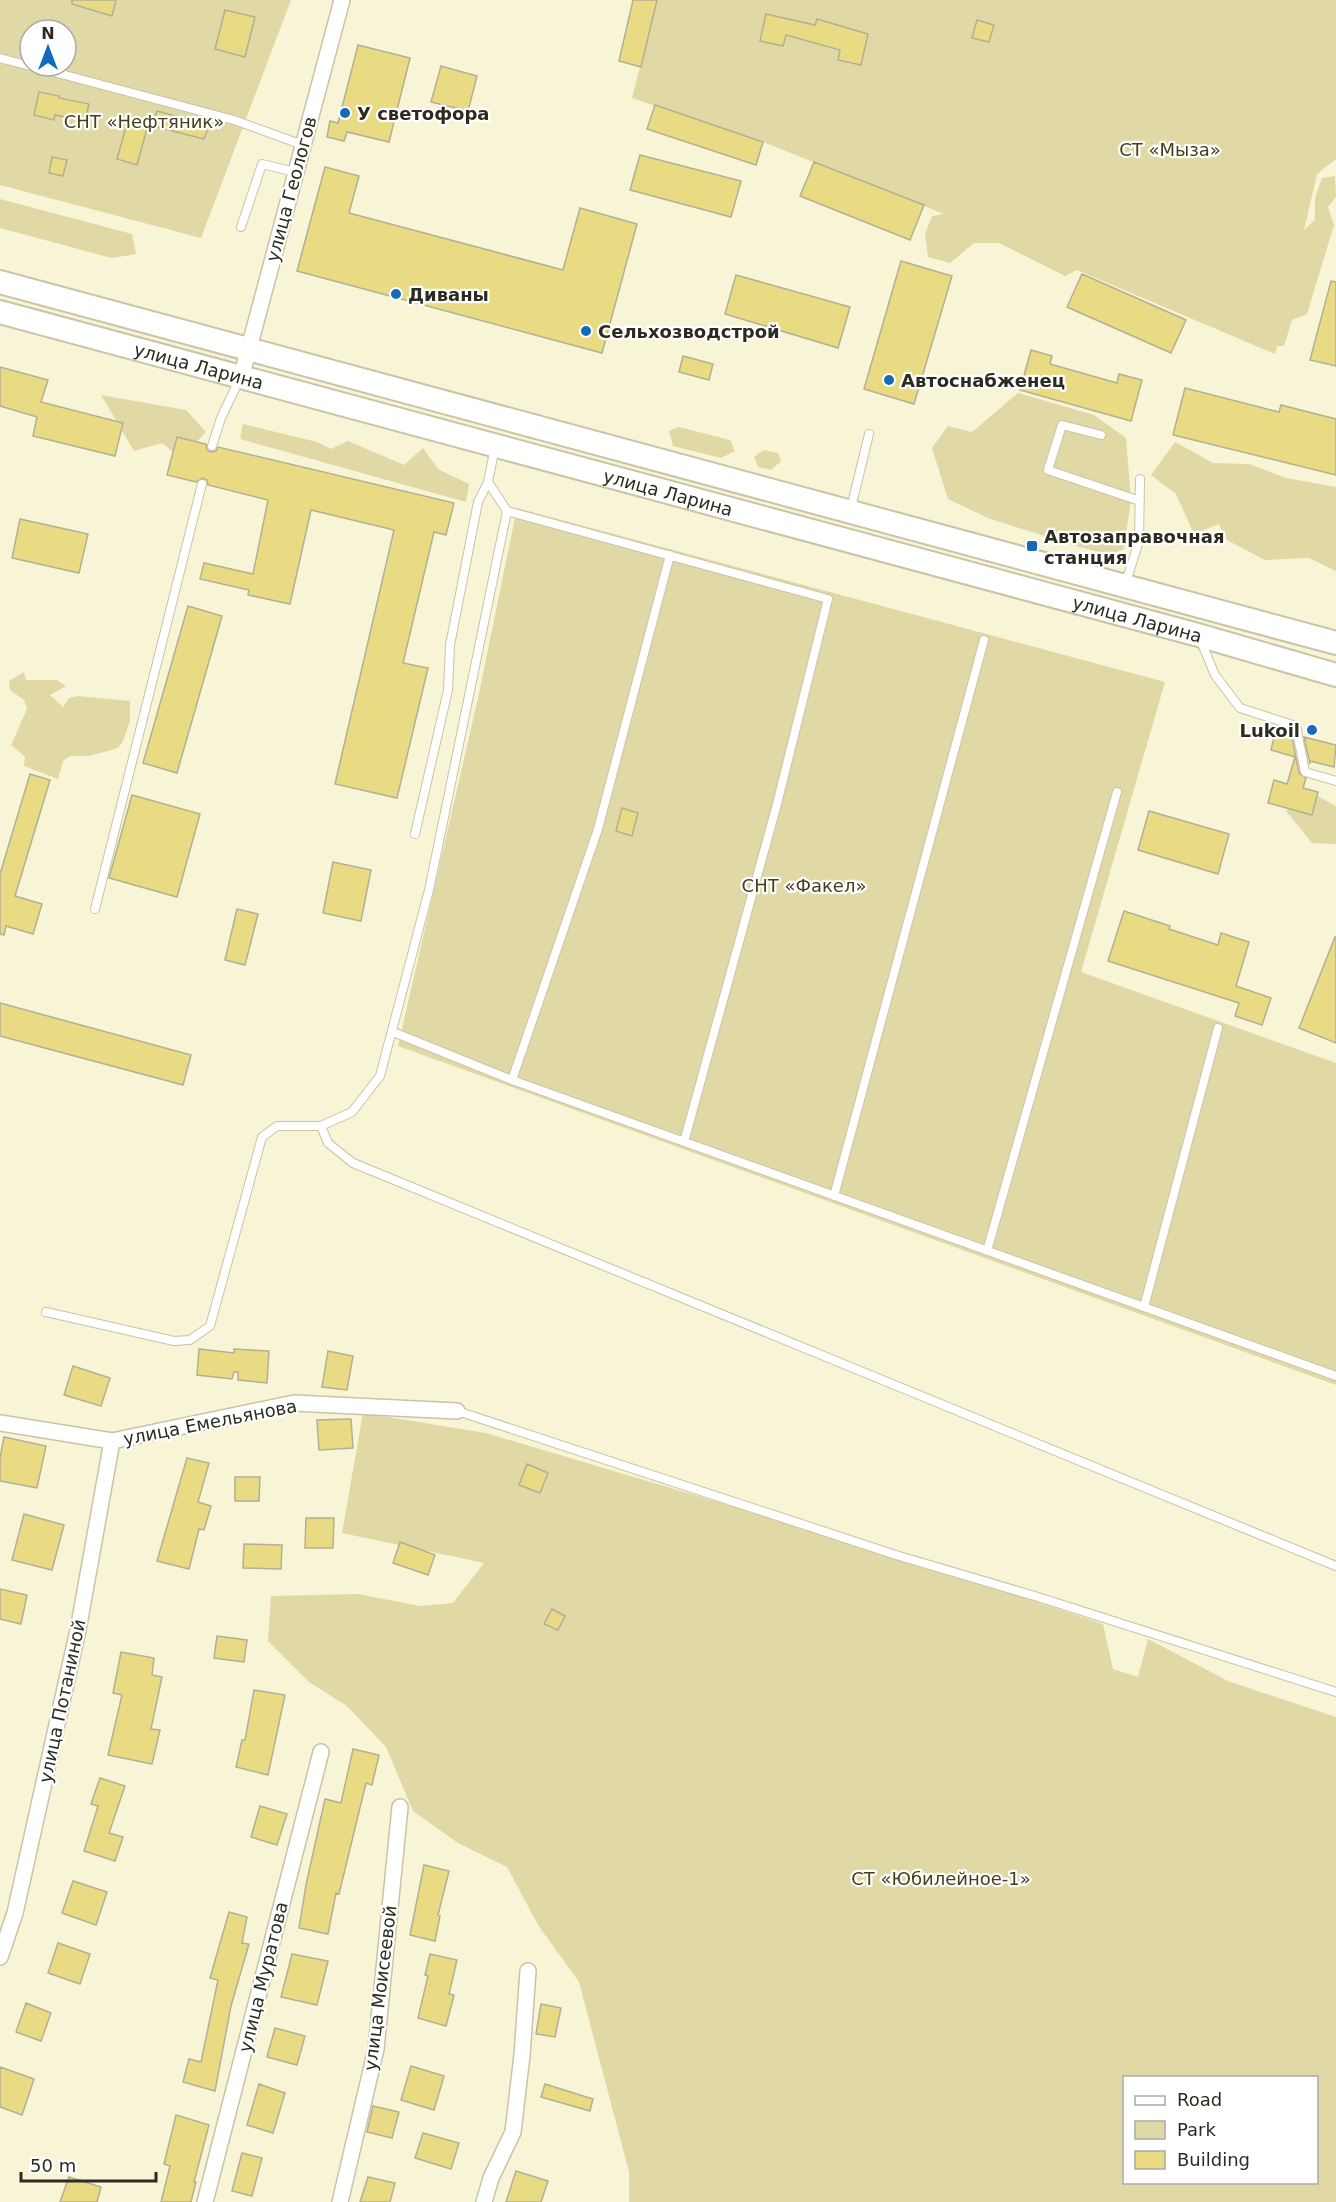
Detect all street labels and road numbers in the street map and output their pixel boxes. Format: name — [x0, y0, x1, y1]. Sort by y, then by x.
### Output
street label: улица Геологов — [262, 114, 320, 264]
street label: улица Ларина — [132, 338, 266, 393]
street label: улица Ларина — [601, 465, 735, 520]
street label: улица Ларина — [1070, 591, 1205, 646]
street label: улица Емельянова — [121, 1395, 299, 1449]
street label: улица Потаниной — [34, 1617, 90, 1785]
street label: улица Муратова — [234, 1899, 292, 2055]
street label: улица Моисеевой — [359, 1904, 401, 2072]

